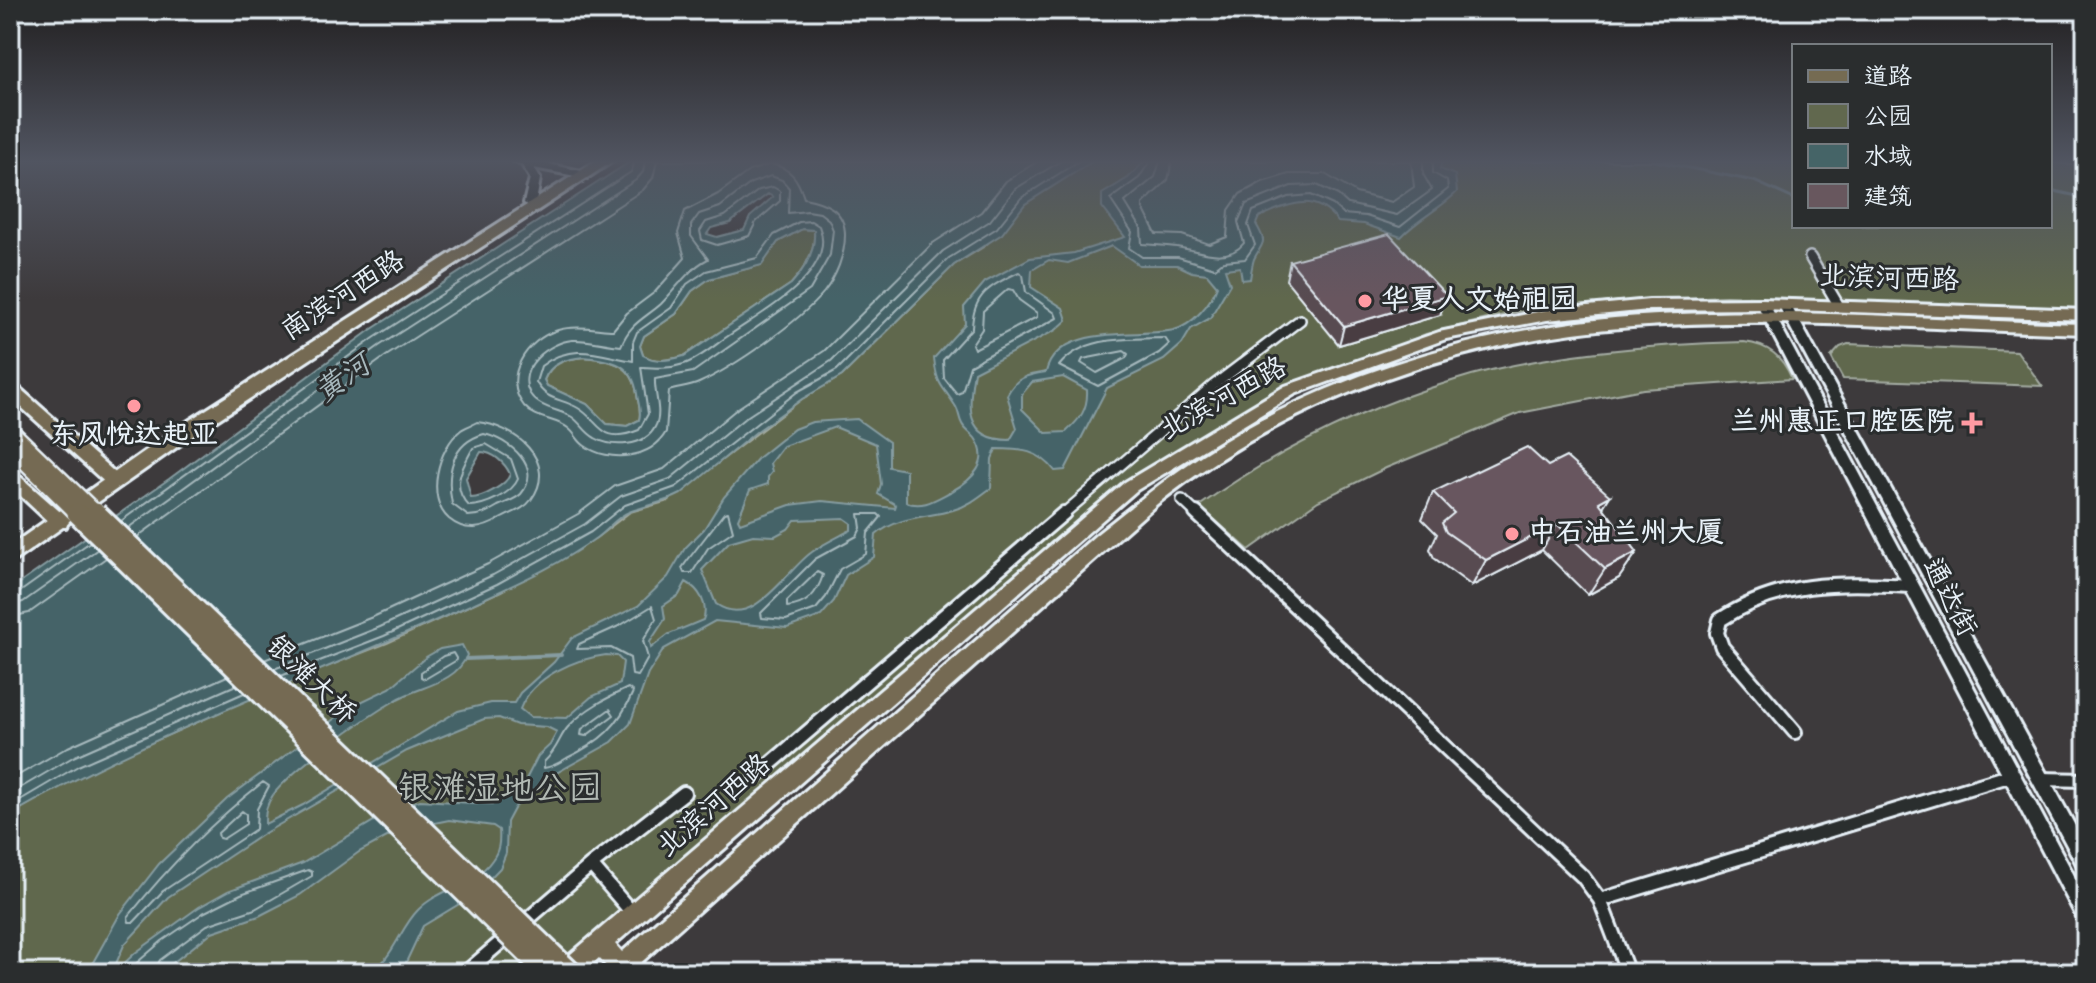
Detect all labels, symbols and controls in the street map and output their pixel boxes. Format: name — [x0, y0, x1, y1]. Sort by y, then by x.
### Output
legend — [1792, 44, 2052, 228]
text: 道路 — [1864, 61, 1912, 96]
text: 公园 — [1864, 101, 1912, 136]
text: 水域 — [1864, 141, 1912, 176]
text: 建筑 — [1864, 181, 1912, 216]
street label: 南滨河西路 — [274, 242, 414, 352]
street label: 北滨河西路 — [1818, 257, 1960, 303]
place label: 华夏人文始祖园 — [1381, 281, 1577, 322]
marker: 华夏人文始祖园 — [1356, 292, 1374, 310]
water label: 黄河 — [307, 342, 385, 415]
street label: 北滨河西路 — [1153, 348, 1295, 452]
marker: 东风悦达起亚 — [125, 397, 143, 415]
place label: 兰州惠正口腔医院 — [1730, 403, 1954, 444]
marker: 兰州惠正口腔医院 — [1961, 412, 1983, 434]
place label: 东风悦达起亚 — [50, 416, 218, 457]
place label: 中石油兰州大厦 — [1528, 514, 1724, 555]
marker: 中石油兰州大厦 — [1503, 525, 1521, 543]
street label: 通达街 — [1910, 551, 1986, 645]
street label: 银滩大桥 — [255, 627, 365, 735]
street label: 北滨河西路 — [649, 746, 781, 868]
park label: 银滩湿地公园 — [398, 766, 602, 816]

